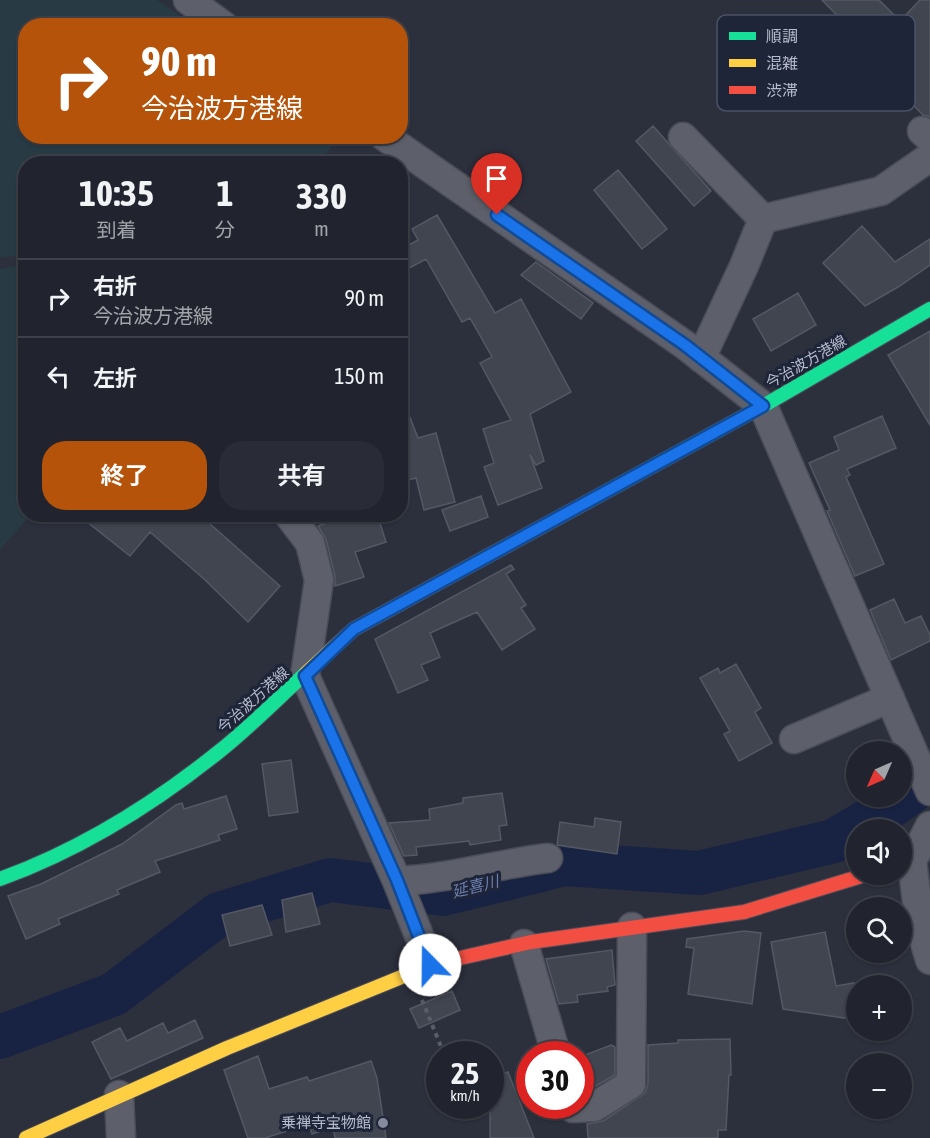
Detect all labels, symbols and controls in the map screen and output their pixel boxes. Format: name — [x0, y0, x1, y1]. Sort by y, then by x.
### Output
legend — [717, 15, 915, 111]
text: 順調 — [766, 27, 798, 45]
text: 90 m — [141, 37, 216, 85]
icon: right — [42, 42, 120, 120]
text: 混雑 — [766, 54, 798, 72]
text: 渋滞 — [766, 81, 798, 99]
text: 今治波方港線 — [141, 93, 303, 124]
pin — [471, 153, 522, 215]
icon: arrive — [480, 162, 513, 195]
text: 10:35 — [79, 172, 154, 214]
text: 1 — [217, 172, 233, 214]
text: 330 — [296, 175, 347, 217]
text: m — [314, 217, 329, 240]
text: 到着 — [97, 218, 137, 241]
text: 分 — [215, 218, 235, 241]
text: 右折 — [93, 273, 137, 299]
icon: right — [42, 282, 75, 315]
text: 90 m — [344, 285, 384, 311]
text: 今治波方港線 — [93, 304, 213, 327]
street label: 今治波方港線 — [763, 332, 849, 391]
icon: left — [42, 360, 75, 393]
text: 150 m — [334, 363, 384, 389]
text: 左折 — [93, 365, 137, 391]
button: 終了 — [42, 441, 207, 510]
button: 共有 — [219, 441, 384, 510]
street label: 今治波方港線 — [214, 663, 292, 736]
north arrow — [846, 741, 912, 807]
map controls — [846, 741, 912, 1119]
button: sound — [846, 819, 912, 885]
water label: 延喜川 — [450, 871, 502, 901]
button: search — [846, 897, 912, 963]
position arrow — [398, 933, 462, 997]
button: + — [846, 975, 912, 1041]
speed limit sign: 30 — [516, 1041, 594, 1119]
button: − — [846, 1053, 912, 1119]
text: 25 — [451, 1056, 479, 1090]
text: km/h — [450, 1087, 480, 1104]
place label: 乗禅寺宝物館 — [281, 1114, 371, 1131]
marker: 乗禅寺宝物館 — [376, 1116, 390, 1130]

